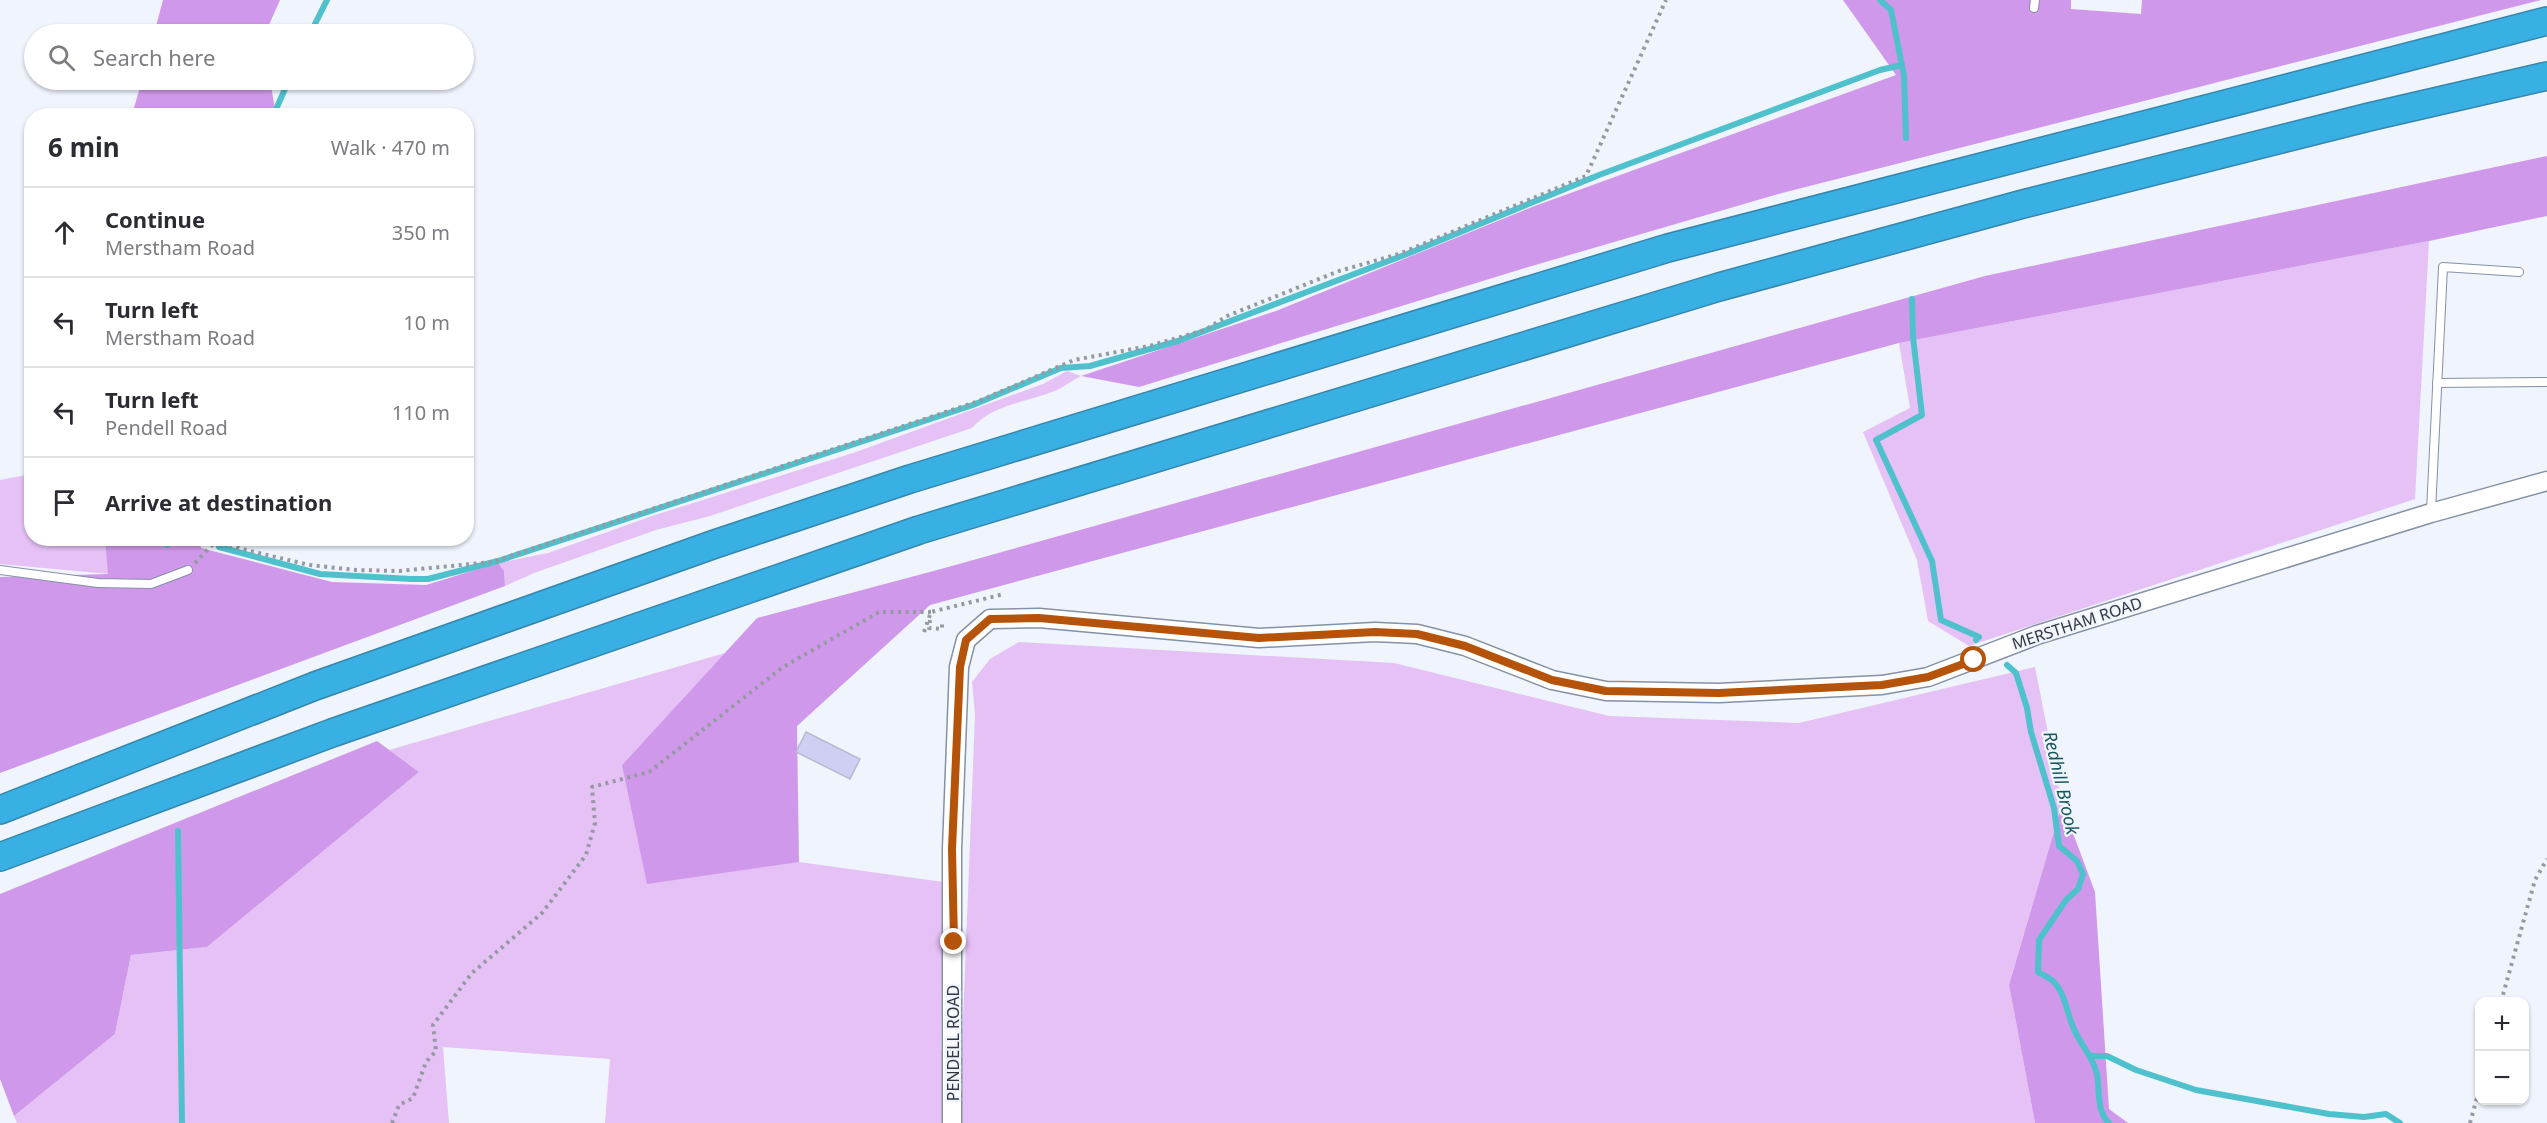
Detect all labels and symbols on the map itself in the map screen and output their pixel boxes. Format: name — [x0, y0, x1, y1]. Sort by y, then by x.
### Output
street label: MERSTHAM ROAD — [2009, 592, 2145, 654]
route start — [1960, 646, 1986, 672]
water label: Redhill Brook — [2038, 729, 2086, 838]
route end — [940, 928, 966, 954]
street label: PENDELL ROAD — [942, 985, 964, 1101]

